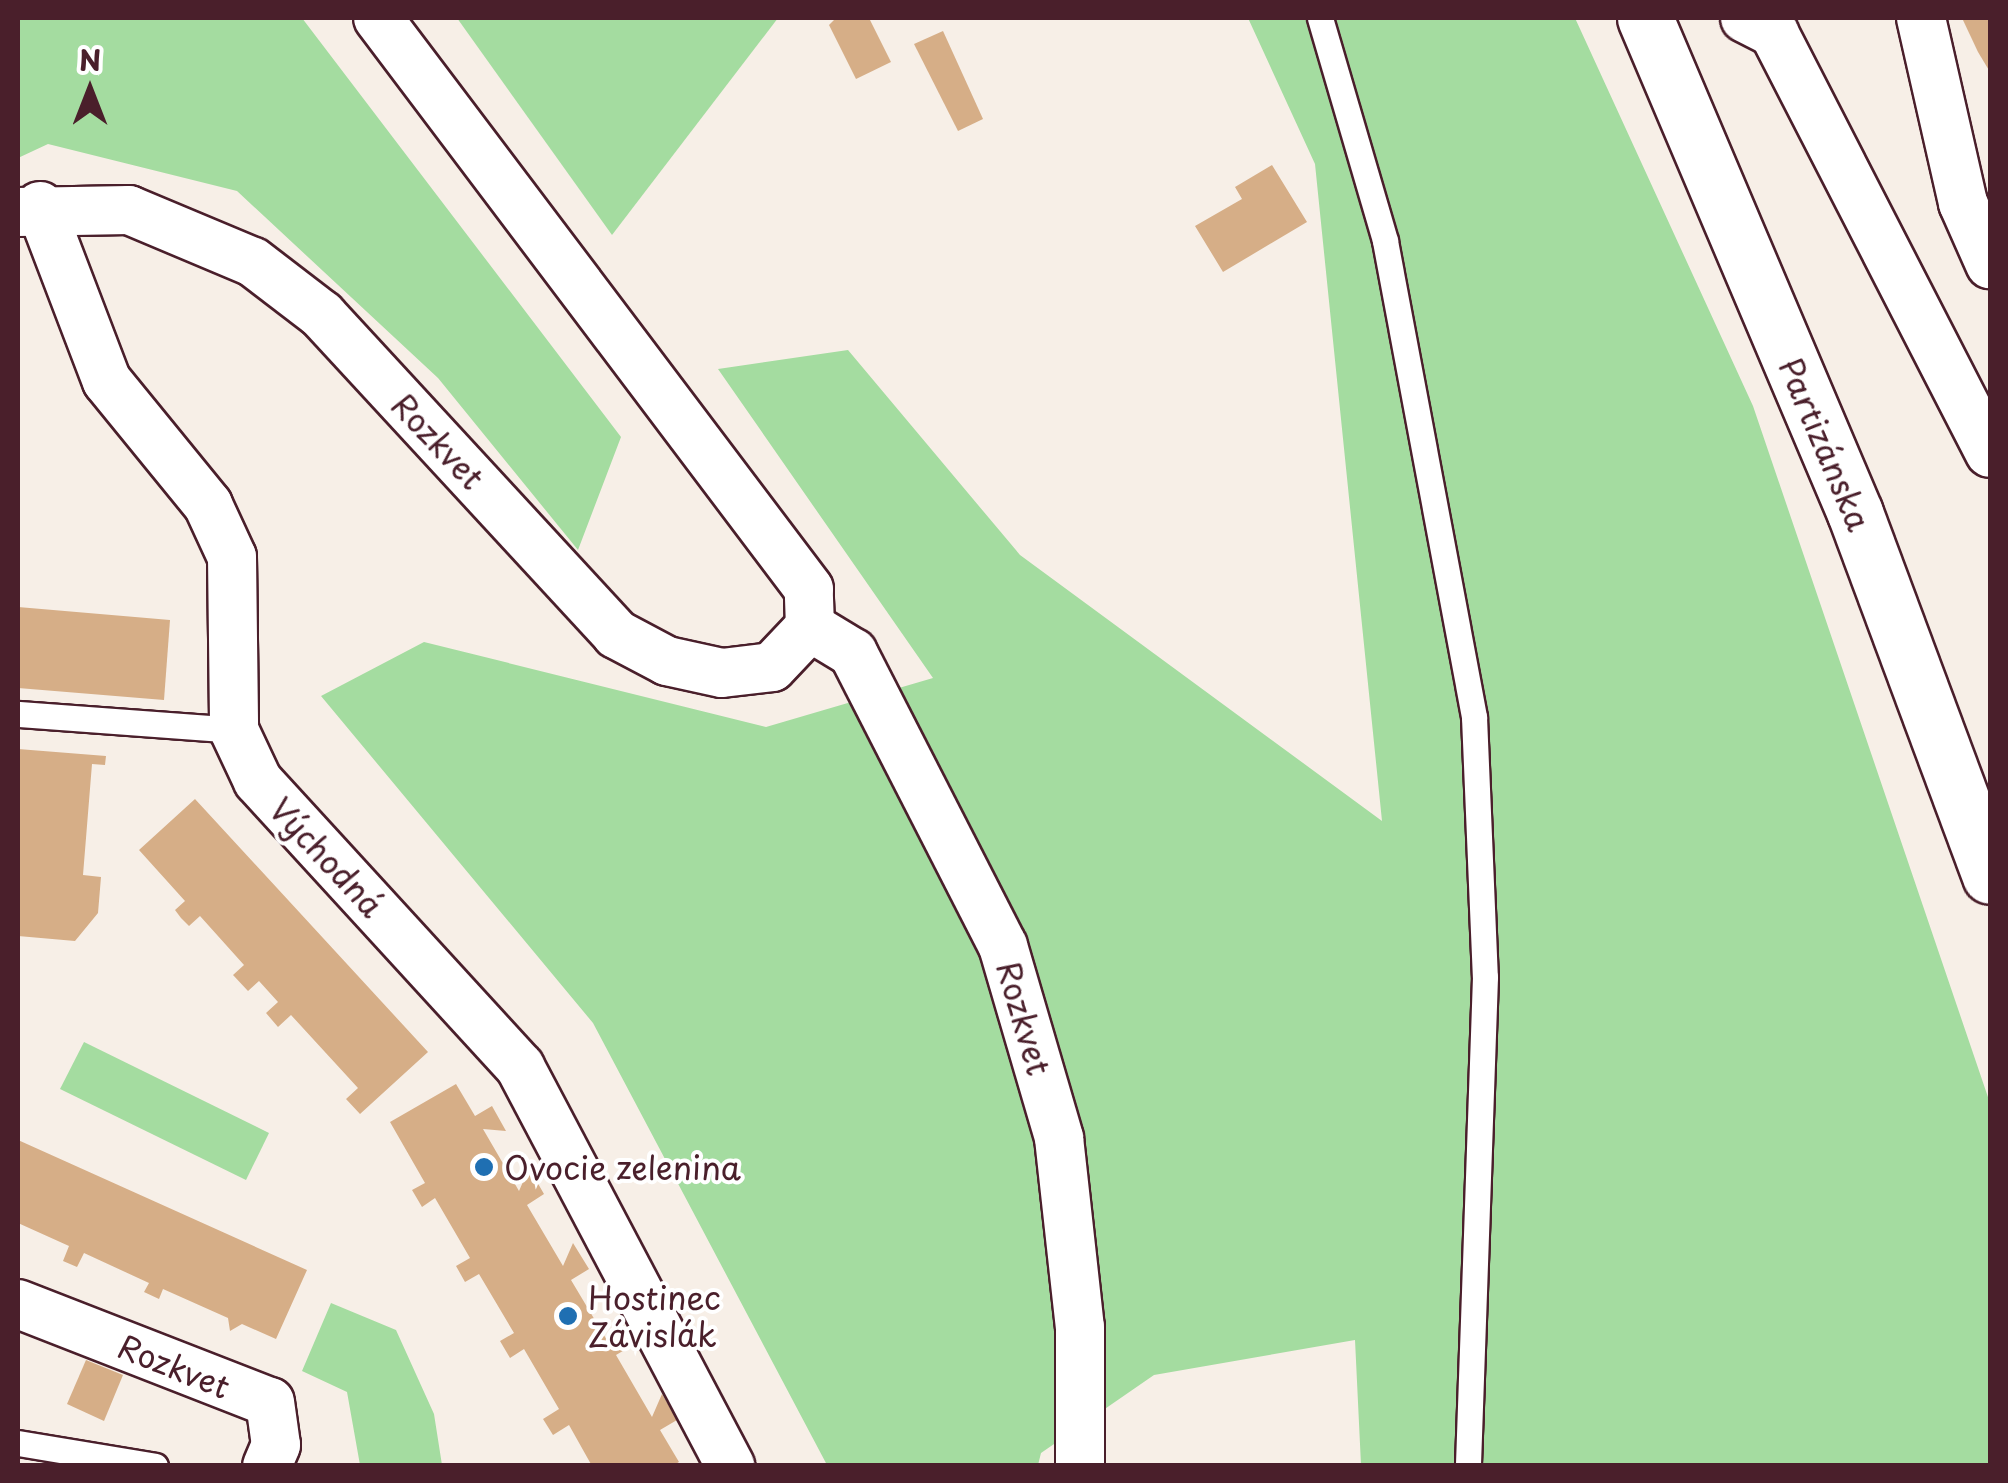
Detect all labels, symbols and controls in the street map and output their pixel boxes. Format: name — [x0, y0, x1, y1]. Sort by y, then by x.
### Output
text: N — [79, 38, 101, 81]
north arrow — [40, 40, 140, 140]
street label: Partizánska — [1771, 352, 1879, 536]
street label: Rozkvet — [384, 385, 492, 497]
street label: Východná — [262, 790, 392, 924]
street label: Rozkvet — [989, 956, 1059, 1080]
place label: Ovocie zelenina — [504, 1148, 741, 1186]
marker: Ovocie zelenina — [473, 1156, 495, 1178]
place label: Hostinec Závislák — [588, 1279, 721, 1354]
marker: Hostinec Závislák — [557, 1305, 579, 1327]
street label: Rozkvet — [113, 1326, 235, 1406]

